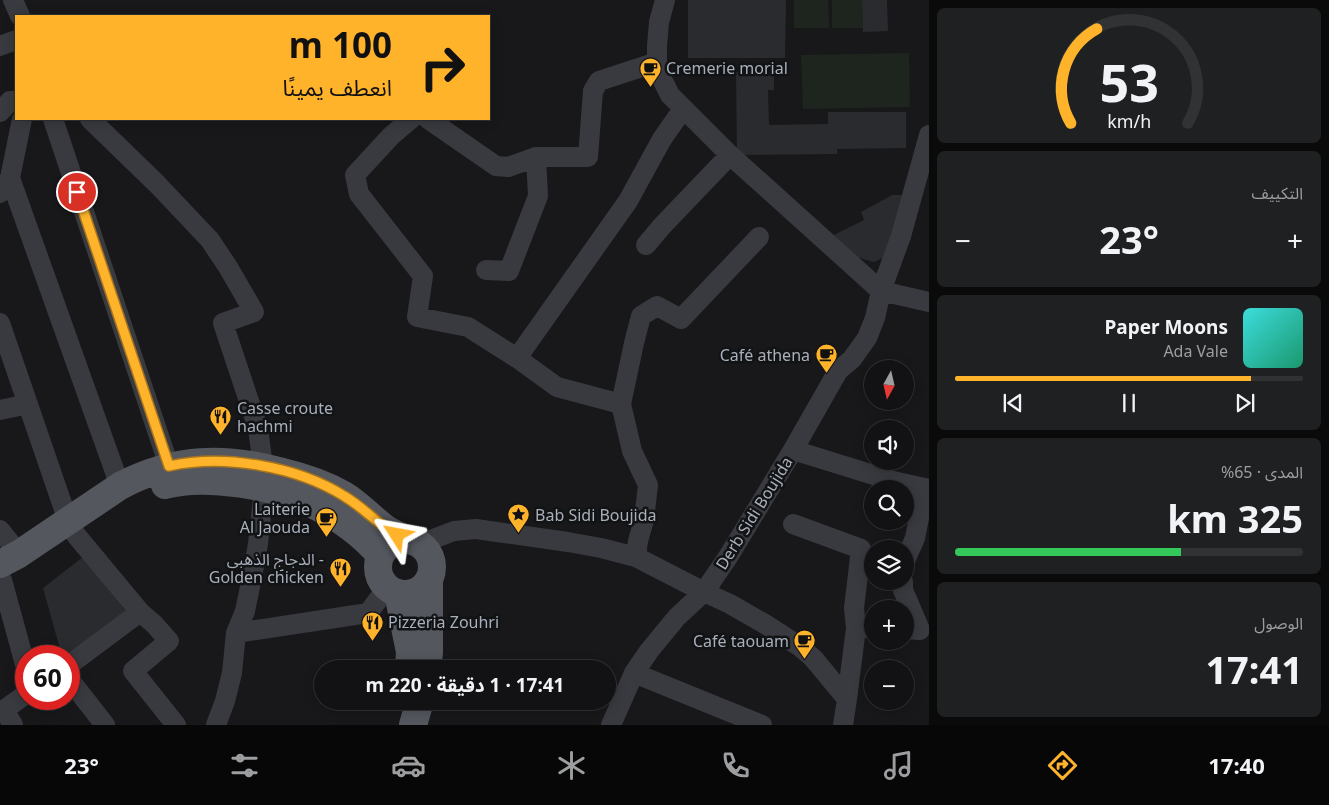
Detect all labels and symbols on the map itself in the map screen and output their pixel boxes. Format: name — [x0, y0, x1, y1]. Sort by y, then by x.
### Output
cafe icon: Cremerie morial — [638, 56, 662, 87]
place label: Cremerie morial — [666, 57, 788, 79]
pin — [56, 171, 98, 213]
cafe icon: Café athena — [814, 343, 838, 374]
place label: Café athena — [720, 344, 810, 366]
north arrow — [864, 360, 914, 410]
place label: Casse croute hachmi — [237, 397, 333, 437]
restaurant icon: Casse croute hachmi — [209, 405, 233, 436]
street label: Derb Sidi Boujida — [710, 452, 798, 574]
place label: Laiterie Al Jaouda — [240, 498, 310, 538]
place icon: Bab Sidi Boujida — [507, 503, 531, 534]
place label: Bab Sidi Boujida — [535, 504, 656, 526]
cafe icon: Laiterie Al Jaouda — [314, 506, 338, 537]
position arrow — [370, 508, 422, 560]
place label: الدجاج الذهبي - Golden chicken — [209, 548, 324, 588]
restaurant icon: الدجاج الذهبي - Golden chicken — [328, 556, 352, 587]
restaurant icon: Pizzeria Zouhri — [360, 610, 384, 641]
place label: Pizzeria Zouhri — [388, 611, 499, 633]
cafe icon: Café taouam — [793, 629, 817, 660]
place label: Café taouam — [693, 630, 789, 652]
speed limit sign: 60 — [15, 645, 80, 710]

